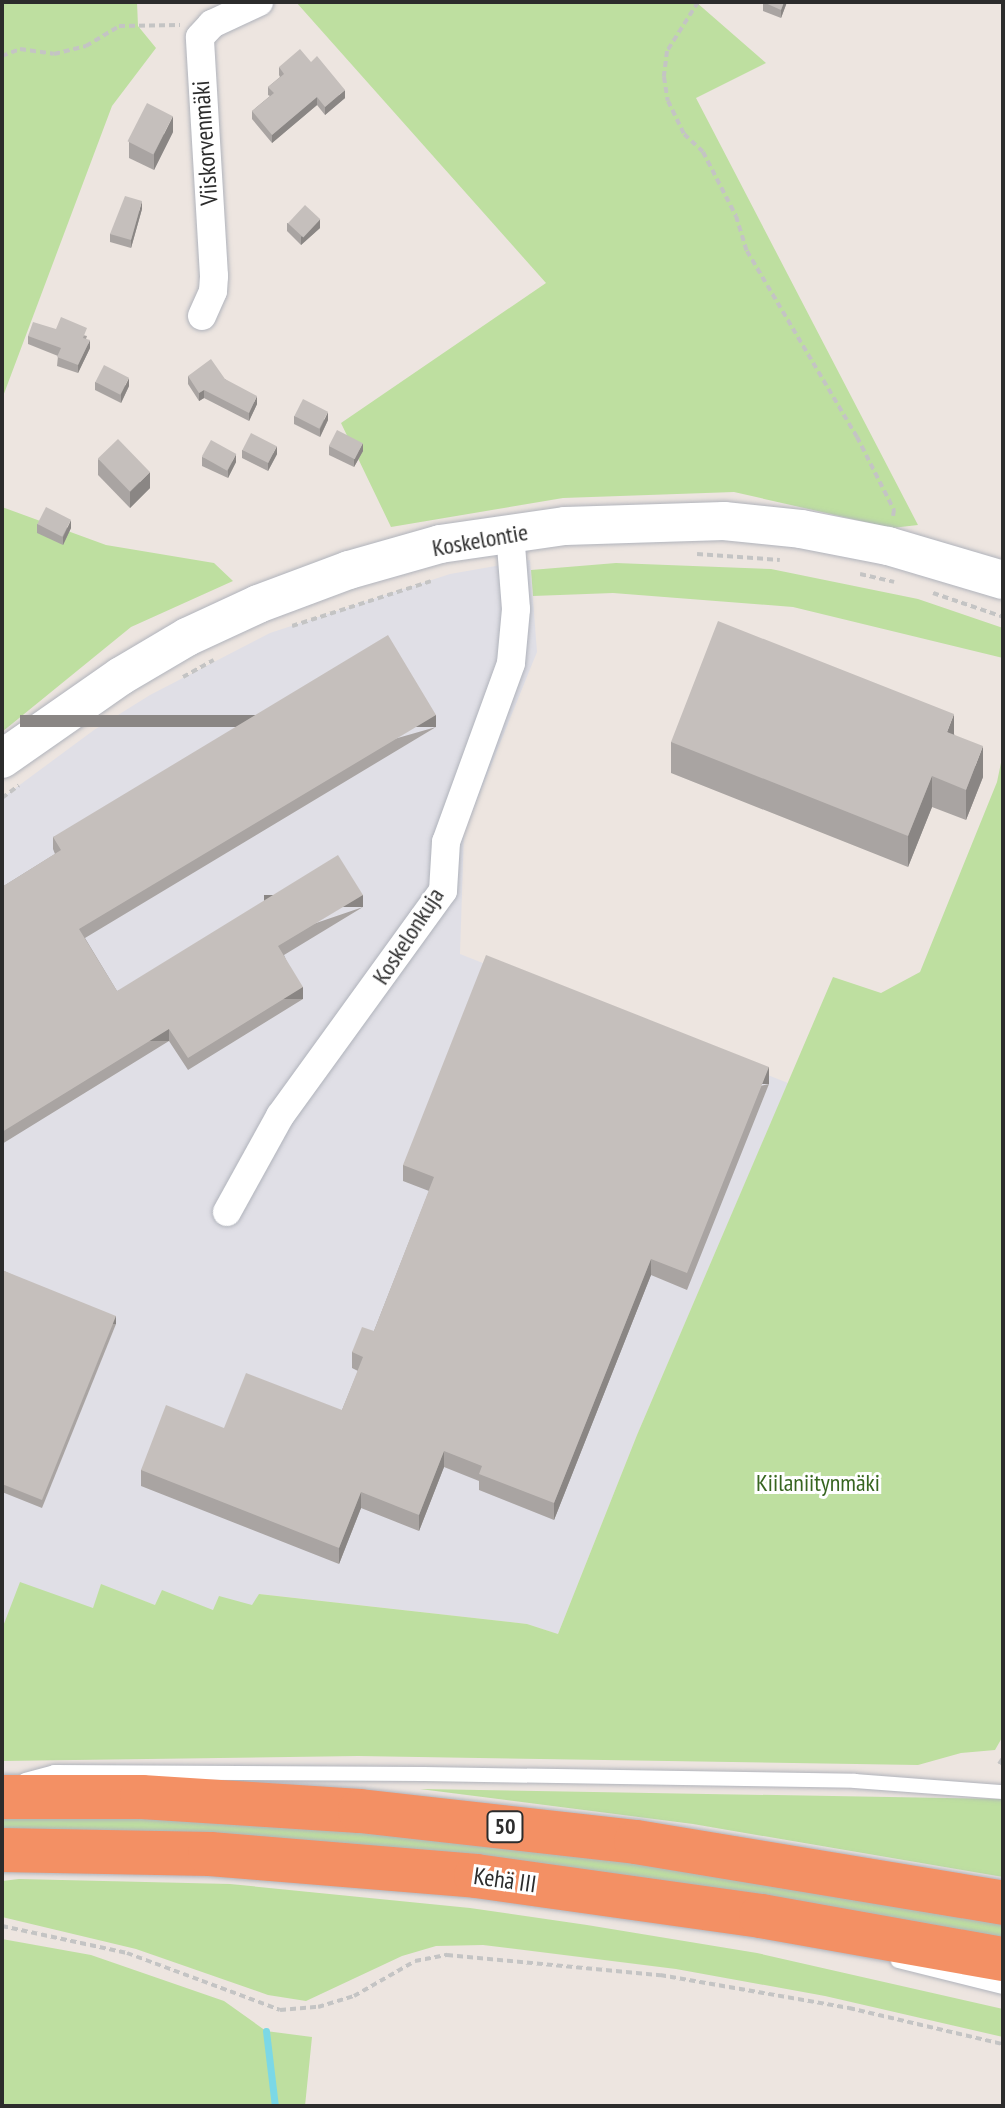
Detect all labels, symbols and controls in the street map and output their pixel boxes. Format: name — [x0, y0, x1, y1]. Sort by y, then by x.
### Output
street label: Viiskorvenmäki — [186, 80, 224, 206]
street label: Koskelontie — [430, 517, 530, 563]
street label: Koskelonkuja — [366, 882, 450, 990]
park label: Kiilaniitynmäki — [756, 1469, 880, 1497]
road number: 50 — [485, 1809, 525, 1845]
street label: Kehä III — [472, 1861, 538, 1899]

